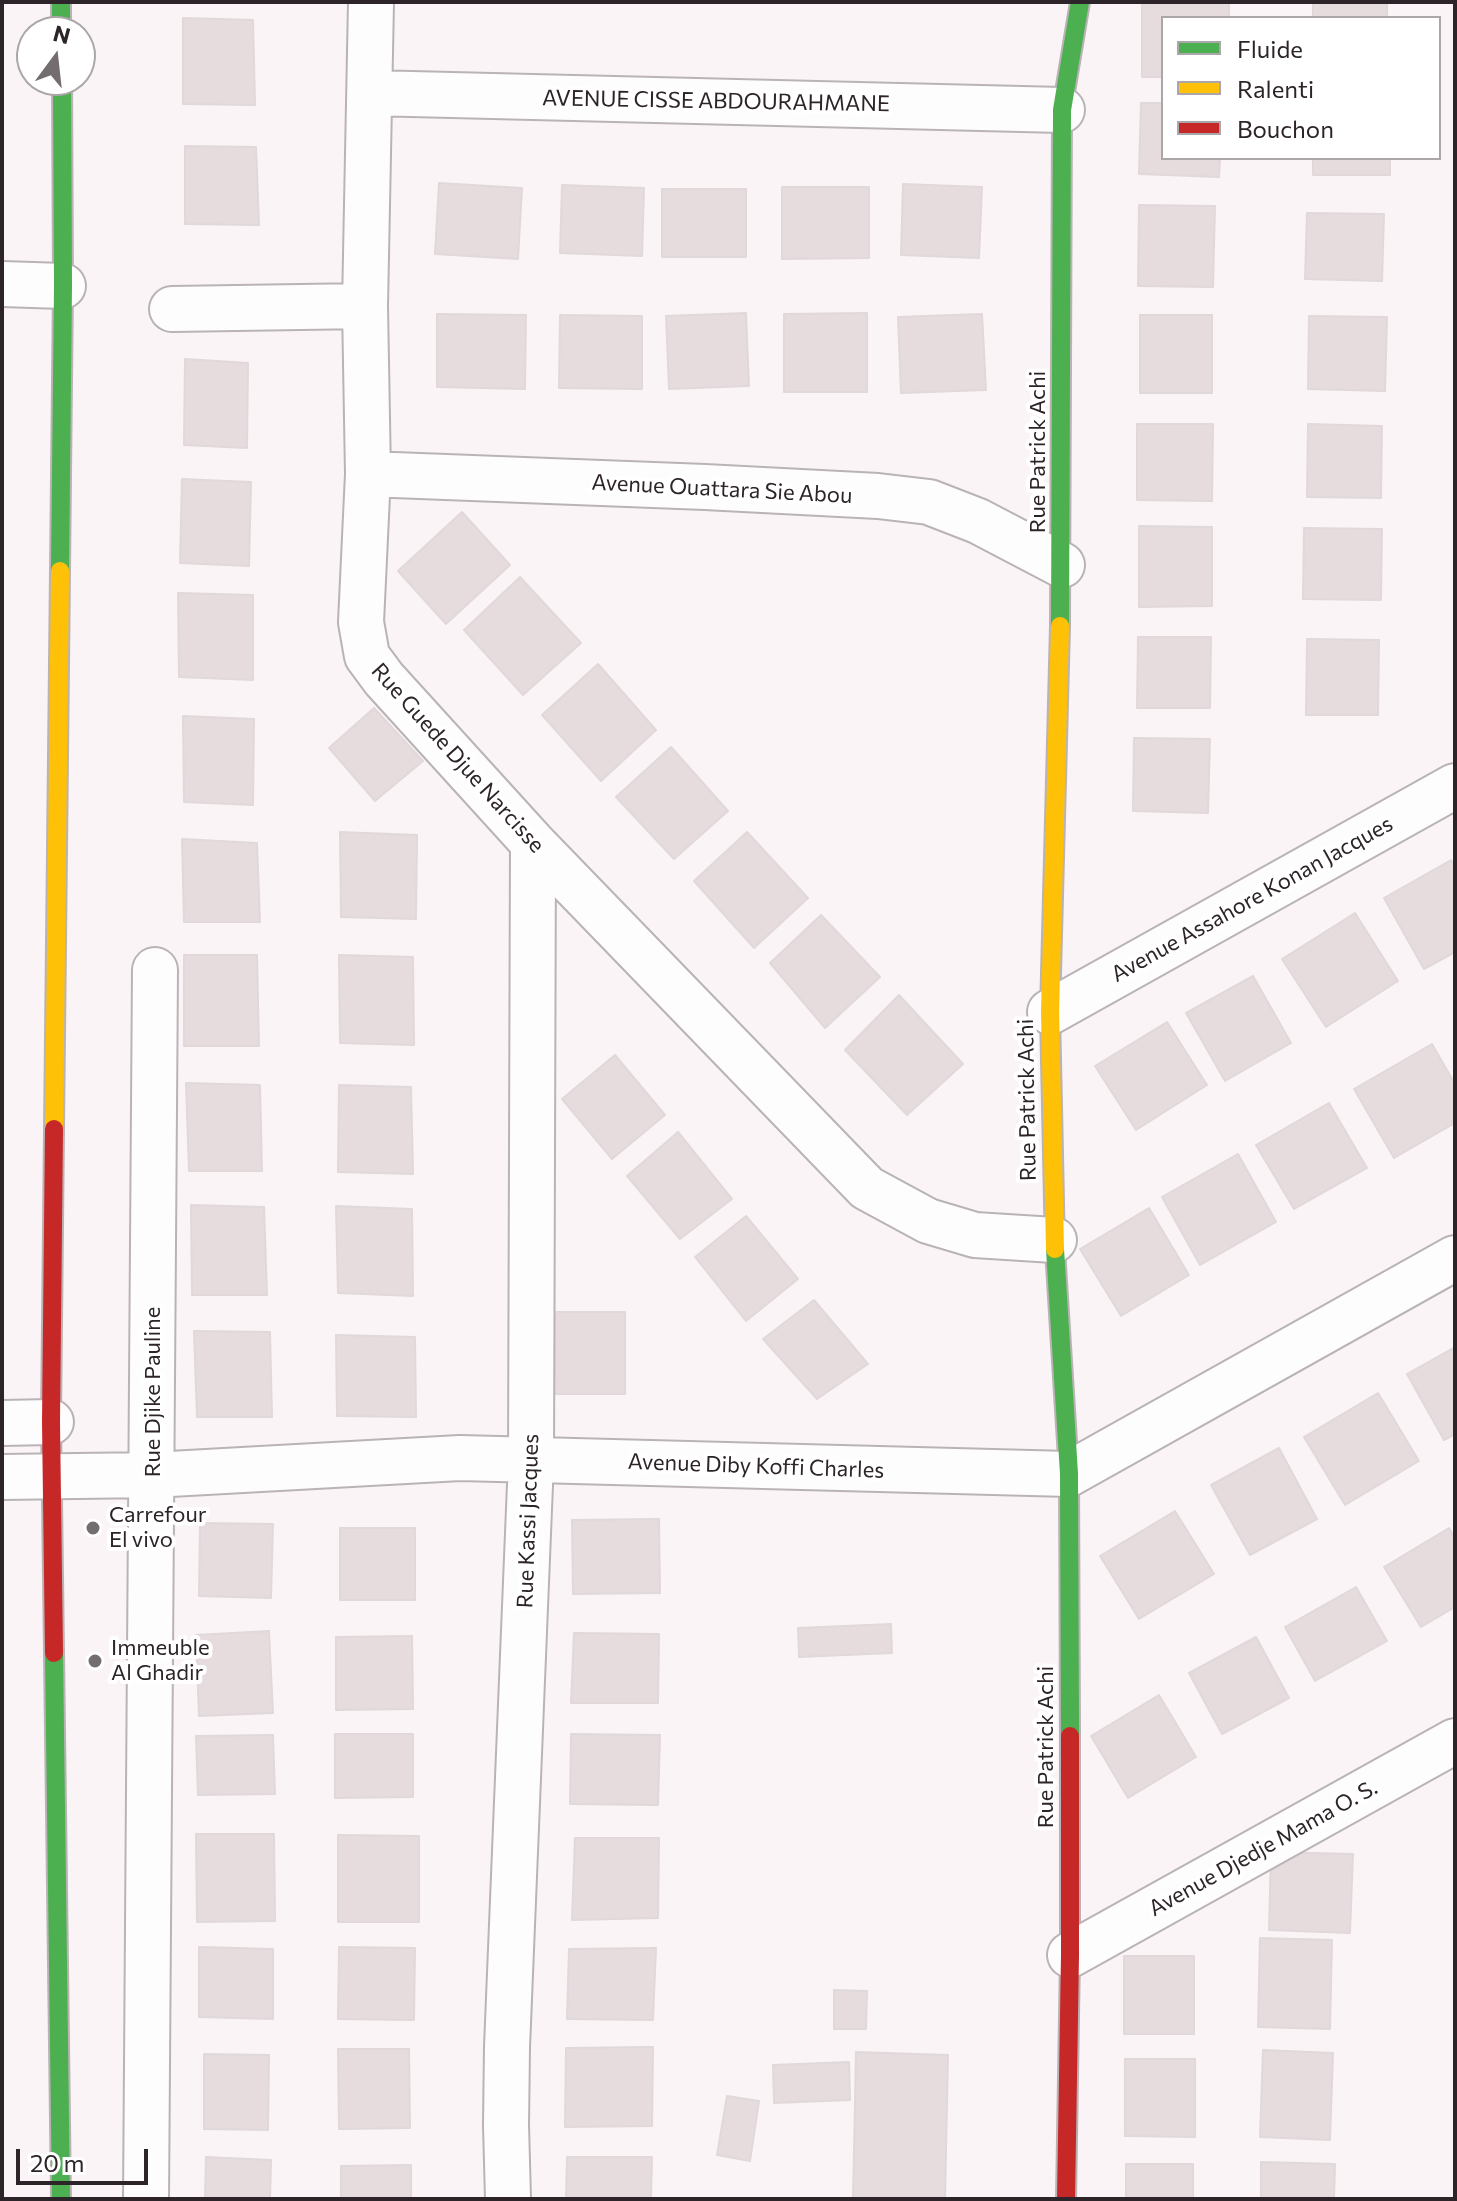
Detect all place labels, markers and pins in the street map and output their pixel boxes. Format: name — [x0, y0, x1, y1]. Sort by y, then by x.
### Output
place label: Carrefour El vivo — [109, 1502, 207, 1554]
marker: Carrefour El vivo — [84, 1519, 102, 1537]
place label: Immeuble Al Ghadir — [111, 1635, 210, 1686]
marker: Immeuble Al Ghadir — [86, 1652, 104, 1670]

